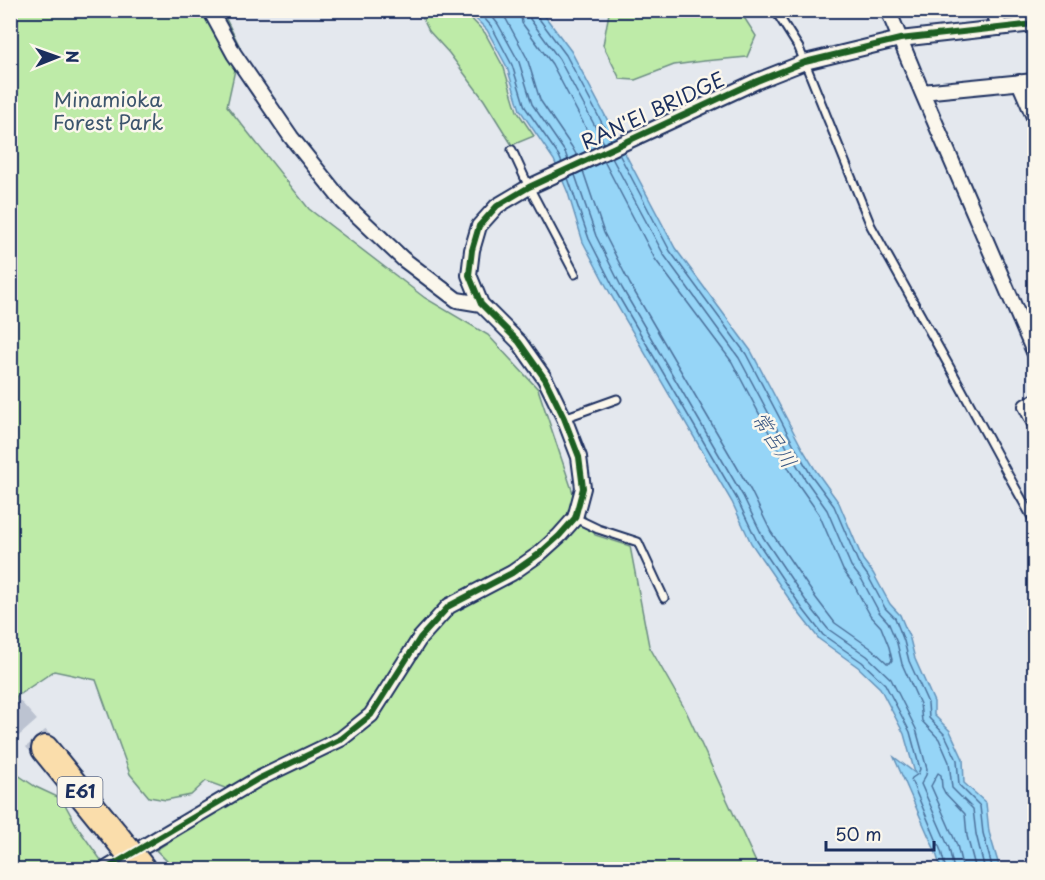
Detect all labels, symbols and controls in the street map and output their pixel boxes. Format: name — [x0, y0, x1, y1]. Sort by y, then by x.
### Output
north arrow — [27, 27, 87, 87]
text: N — [61, 50, 85, 63]
street label: RAN'EI BRIDGE — [576, 64, 729, 157]
park label: Minamioka Forest Park — [53, 84, 163, 137]
water label: 常呂川 — [745, 404, 806, 474]
road number: E61 — [58, 777, 103, 807]
scale bar — [826, 814, 934, 852]
text: 50 m — [835, 820, 882, 847]

